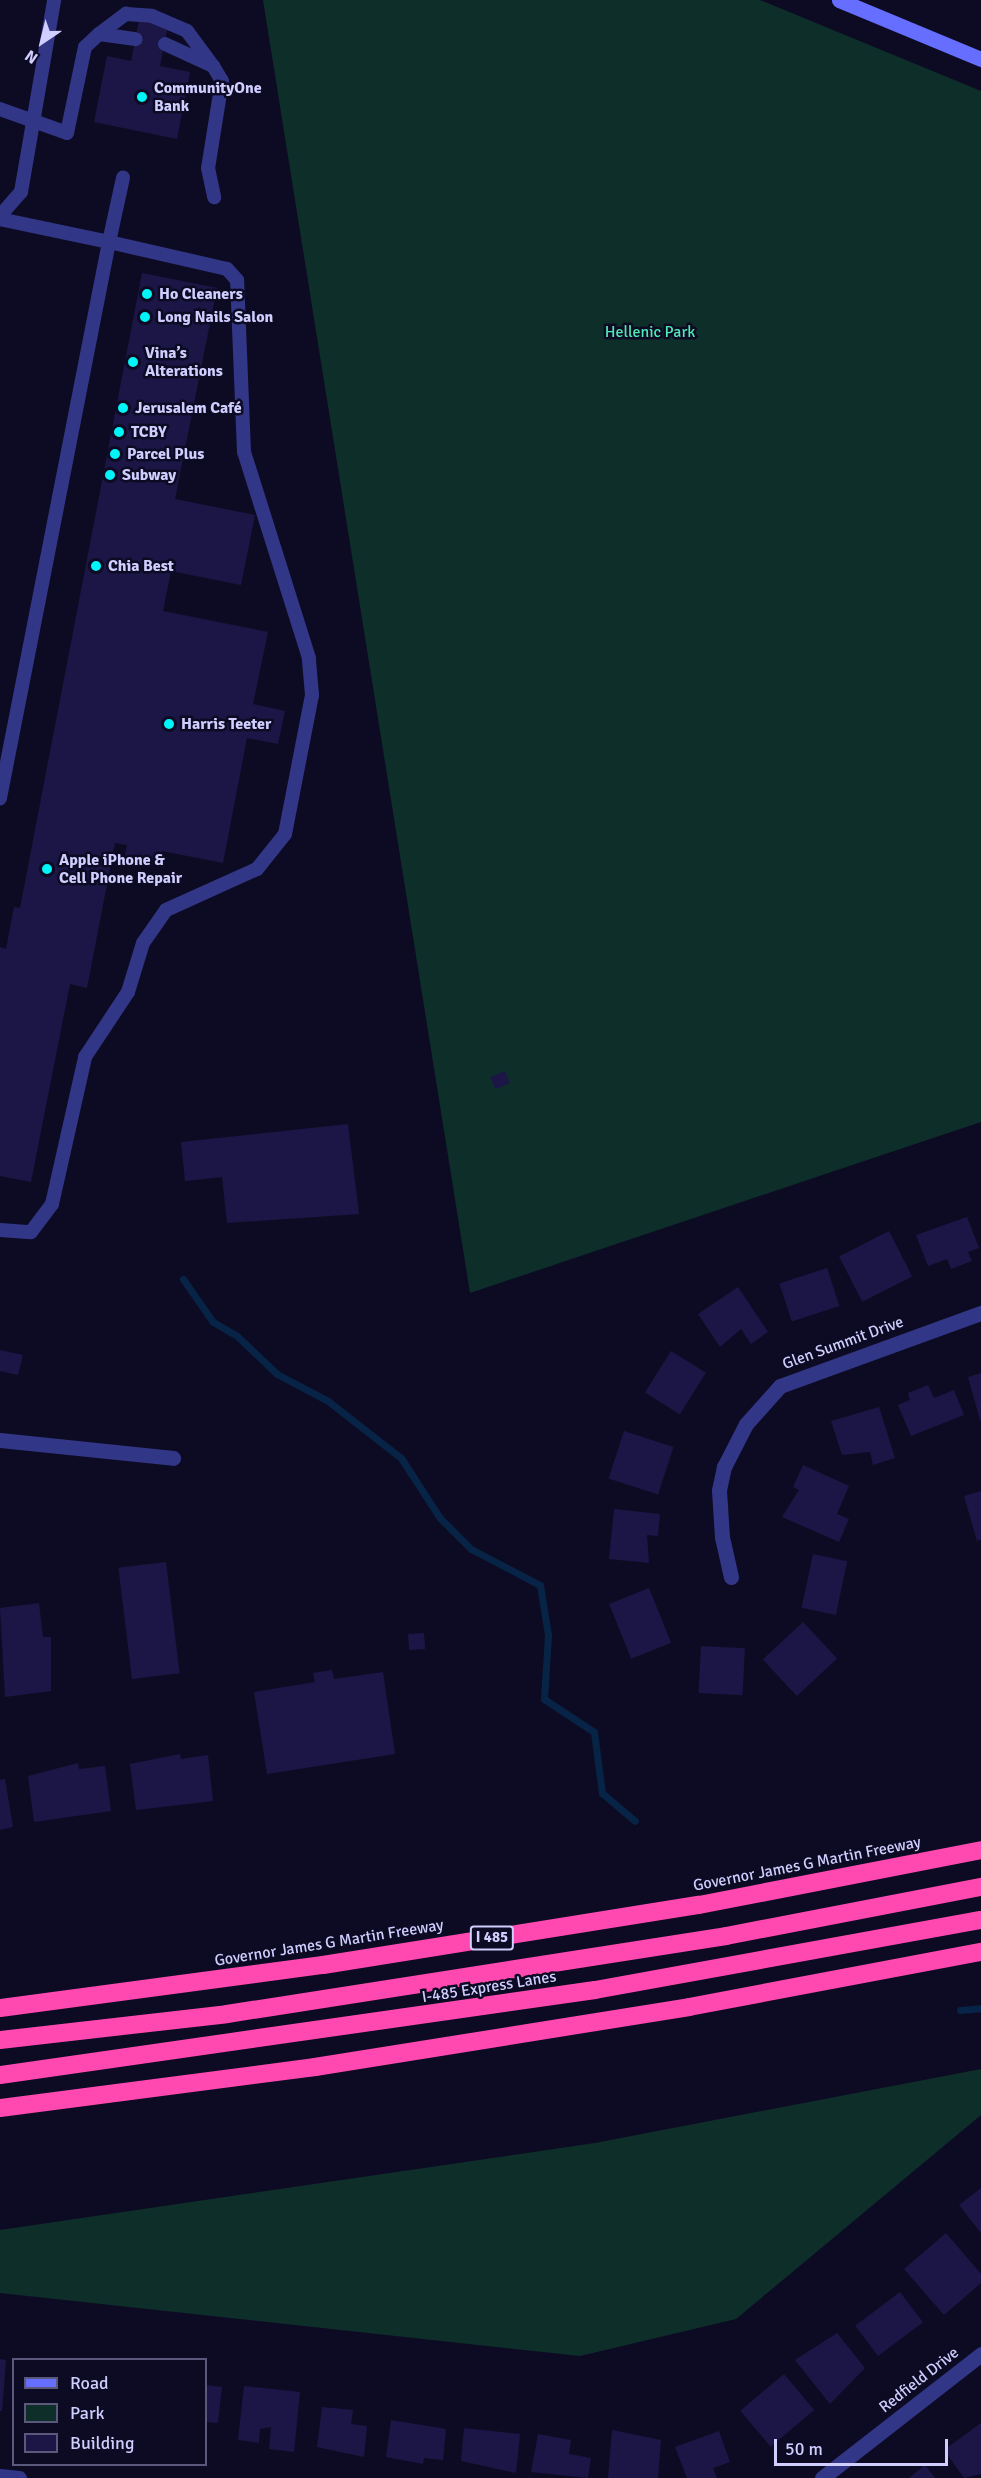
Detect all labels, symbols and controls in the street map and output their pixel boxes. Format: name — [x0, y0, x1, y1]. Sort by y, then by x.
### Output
north arrow — [12, 12, 72, 72]
text: N — [21, 45, 42, 68]
place label: CommunityOne Bank — [154, 78, 262, 116]
marker: CommunityOne Bank — [135, 90, 149, 104]
place label: Ho Cleaners — [159, 284, 243, 304]
marker: Ho Cleaners — [140, 287, 154, 301]
place label: Long Nails Salon — [157, 307, 273, 327]
marker: Long Nails Salon — [138, 310, 152, 324]
park label: Hellenic Park — [605, 322, 695, 342]
place label: Vina’s Alterations — [145, 343, 223, 381]
marker: Vina’s Alterations — [126, 355, 140, 369]
place label: Jerusalem Café — [135, 398, 242, 418]
marker: Jerusalem Café — [116, 401, 130, 415]
place label: TCBY — [131, 422, 167, 442]
marker: TCBY — [112, 425, 126, 439]
place label: Parcel Plus — [127, 444, 204, 464]
marker: Parcel Plus — [108, 447, 122, 461]
place label: Subway — [122, 465, 176, 485]
marker: Subway — [103, 468, 117, 482]
place label: Chia Best — [108, 556, 174, 576]
marker: Chia Best — [89, 559, 103, 573]
place label: Harris Teeter — [181, 714, 271, 734]
marker: Harris Teeter — [162, 717, 176, 731]
place label: Apple iPhone & Cell Phone Repair — [59, 850, 182, 888]
marker: Apple iPhone & Cell Phone Repair — [40, 862, 54, 876]
street label: Glen Summit Drive — [780, 1312, 906, 1374]
street label: Governor James G Martin Freeway — [692, 1832, 922, 1896]
street label: Governor James G Martin Freeway — [213, 1915, 445, 1971]
road number: I 485 — [470, 1926, 514, 1950]
street label: I-485 Express Lanes — [420, 1967, 558, 2007]
street label: Redfield Drive — [875, 2343, 963, 2417]
legend — [12, 2358, 207, 2466]
text: Road — [70, 2372, 109, 2394]
text: Park — [70, 2402, 105, 2424]
scale bar — [777, 2427, 951, 2465]
text: Building — [70, 2432, 134, 2454]
text: 50 m — [785, 2438, 823, 2460]

